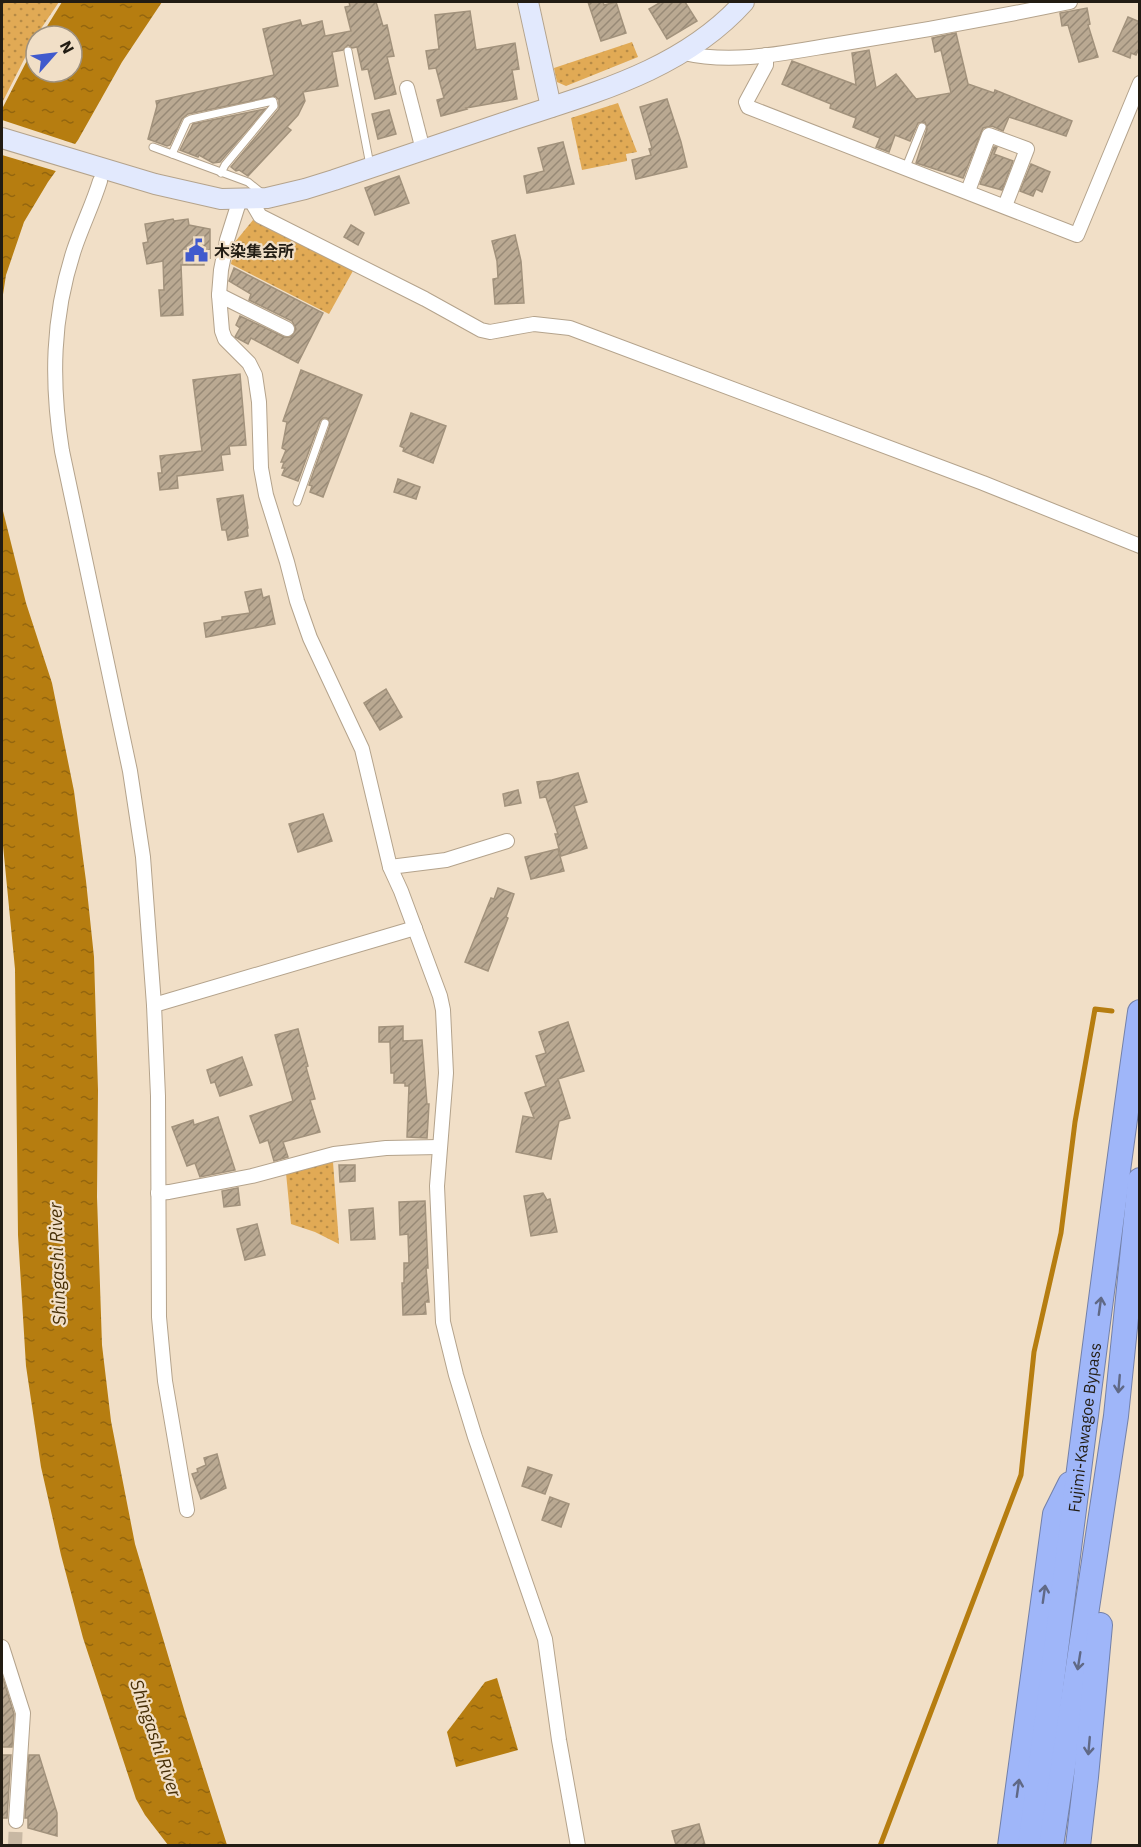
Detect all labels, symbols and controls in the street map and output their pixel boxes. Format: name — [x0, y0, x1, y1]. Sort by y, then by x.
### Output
north arrow — [24, 24, 84, 84]
text: N — [56, 37, 79, 57]
public building icon: 木染集会所 — [183, 238, 209, 264]
place label: 木染集会所 — [214, 241, 294, 261]
water label: Shingashi River — [43, 1202, 71, 1326]
one-way arrow — [1094, 1297, 1105, 1317]
street label: Fujimi-Kawagoe Bypass — [1064, 1342, 1105, 1513]
one-way arrow — [1113, 1374, 1124, 1394]
one-way arrow — [1039, 1585, 1050, 1605]
one-way arrow — [1074, 1650, 1085, 1670]
water label: Shingashi River — [125, 1676, 187, 1800]
one-way arrow — [1083, 1736, 1094, 1756]
one-way arrow — [1012, 1778, 1023, 1798]

